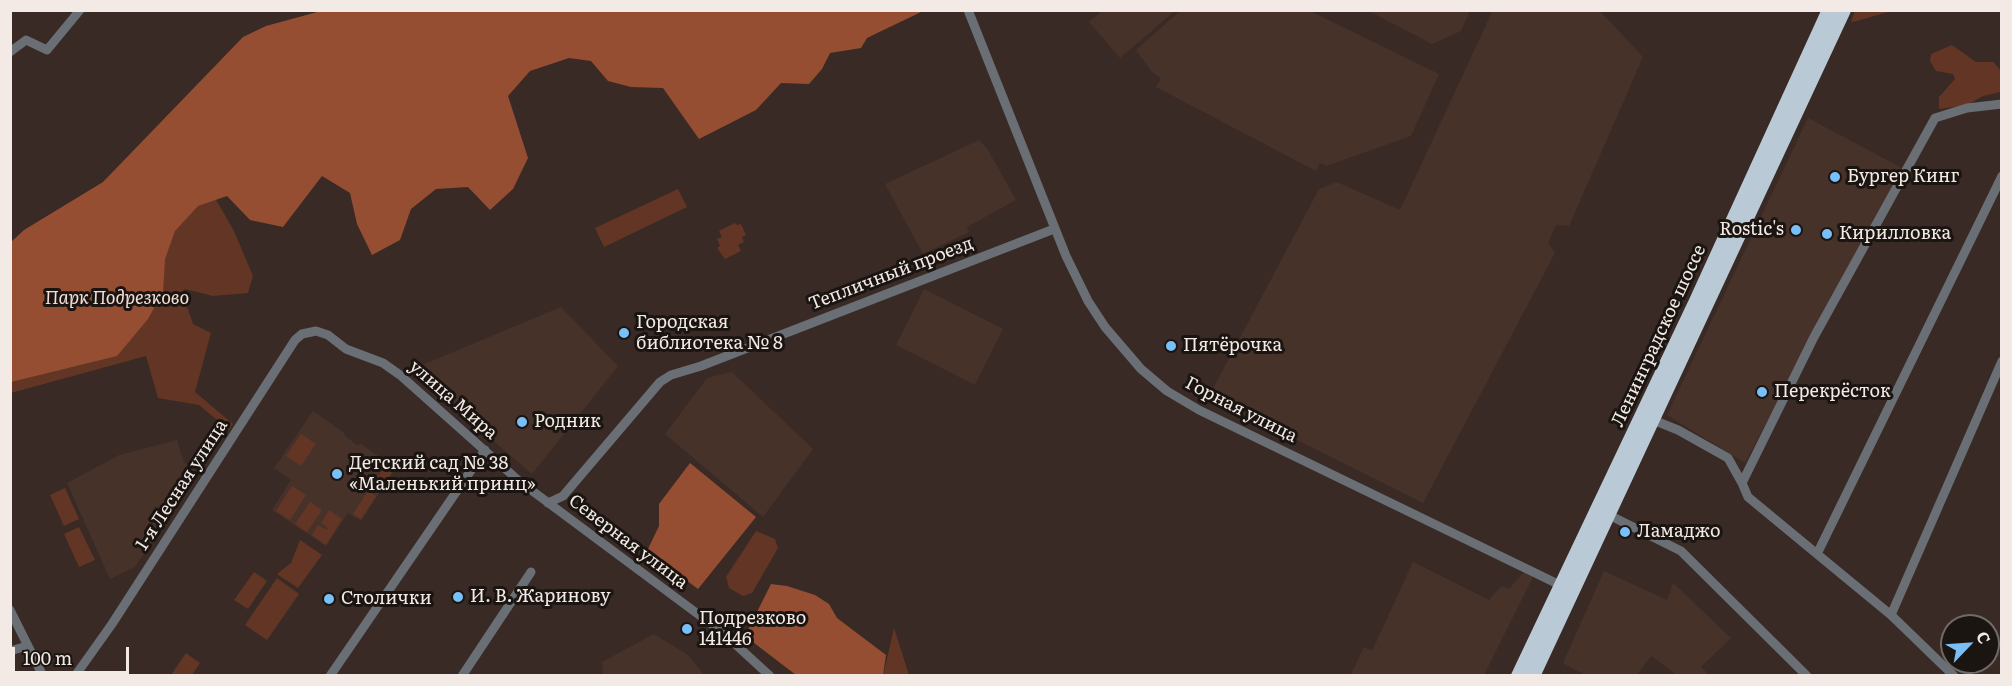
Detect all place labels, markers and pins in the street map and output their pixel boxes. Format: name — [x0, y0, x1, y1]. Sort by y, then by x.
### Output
place label: Бургер Кинг — [1847, 166, 1959, 188]
marker: Бургер Кинг — [1828, 170, 1842, 184]
place label: Rostic's — [1719, 219, 1784, 241]
marker: Rostic's — [1789, 223, 1803, 237]
place label: Кирилловка — [1839, 223, 1951, 245]
marker: Кирилловка — [1820, 227, 1834, 241]
place label: Городская библиотека № 8 — [636, 312, 783, 354]
marker: Городская библиотека № 8 — [617, 326, 631, 340]
place label: Пятёрочка — [1183, 335, 1282, 357]
marker: Пятёрочка — [1164, 339, 1178, 353]
place label: Перекрёсток — [1774, 381, 1891, 403]
marker: Перекрёсток — [1755, 385, 1769, 399]
place label: Родник — [534, 411, 601, 433]
marker: Родник — [515, 415, 529, 429]
place label: Детский сад № 38 «Маленький принц» — [349, 453, 536, 496]
marker: Детский сад № 38 «Маленький принц» — [330, 467, 344, 481]
place label: Ламаджо — [1637, 521, 1720, 543]
marker: Ламаджо — [1618, 525, 1632, 539]
place label: И. В. Жаринову — [470, 586, 611, 608]
place label: Столички — [341, 588, 432, 610]
marker: И. В. Жаринову — [451, 590, 465, 604]
marker: Столички — [322, 592, 336, 606]
place label: Подрезково 141446 — [699, 608, 806, 650]
marker: Подрезково 141446 — [680, 622, 694, 636]

